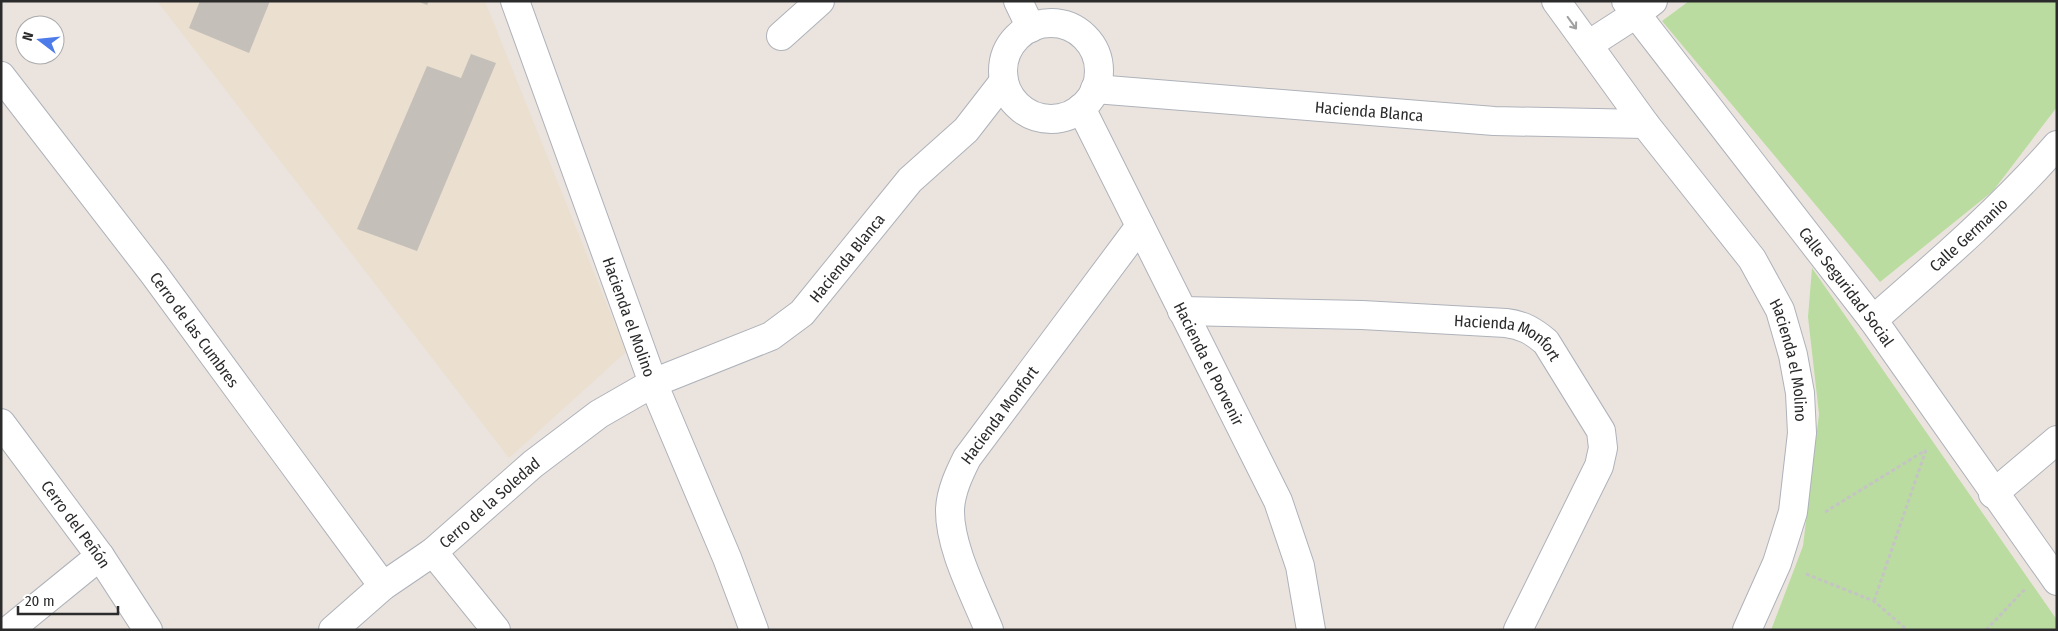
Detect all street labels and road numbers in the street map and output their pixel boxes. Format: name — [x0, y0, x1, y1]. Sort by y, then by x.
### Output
street label: Hacienda Blanca — [1314, 97, 1424, 125]
street label: Calle Germanio — [1925, 194, 2011, 275]
street label: Hacienda Blanca — [805, 210, 889, 306]
street label: Calle Seguridad Social — [1795, 223, 1898, 350]
street label: Hacienda el Molino — [599, 255, 659, 379]
street label: Cerro de las Cumbres — [146, 268, 243, 391]
street label: Hacienda el Molino — [1766, 295, 1811, 422]
street label: Hacienda el Porvenir — [1170, 299, 1248, 429]
street label: Hacienda Monfort — [1454, 311, 1565, 365]
street label: Hacienda Monfort — [957, 362, 1042, 467]
street label: Cerro de la Soledad — [435, 453, 543, 552]
street label: Cerro del Peñón — [37, 477, 115, 571]

